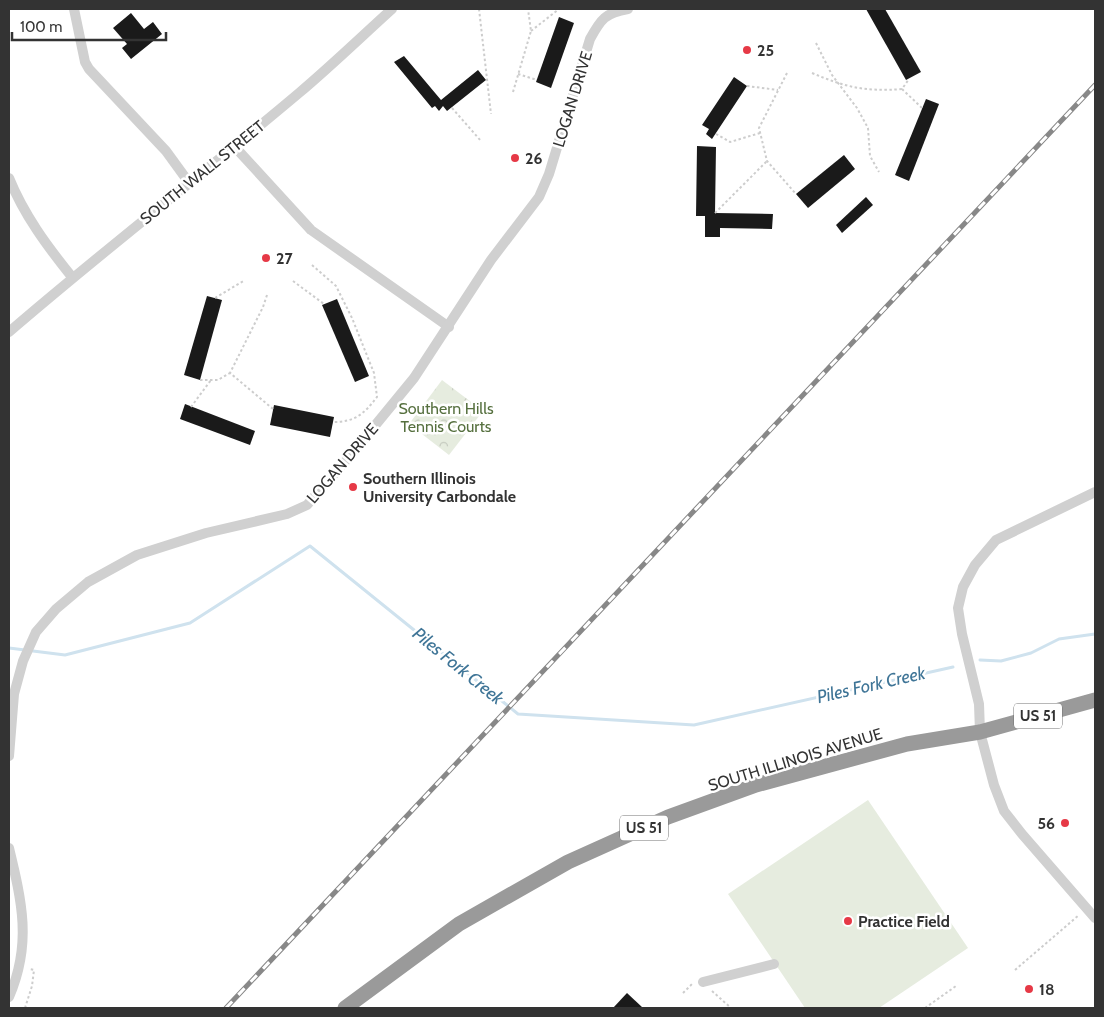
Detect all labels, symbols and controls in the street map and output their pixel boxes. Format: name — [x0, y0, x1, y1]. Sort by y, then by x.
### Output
scale bar — [12, 10, 166, 42]
text: 100 m — [20, 18, 62, 36]
place label: 25 — [757, 41, 774, 60]
marker: 25 — [741, 44, 753, 56]
street label: LOGAN DRIVE — [549, 49, 596, 149]
street label: SOUTH WALL STREET — [136, 116, 269, 228]
place label: 26 — [525, 149, 542, 168]
marker: 26 — [509, 152, 521, 164]
place label: 27 — [276, 249, 293, 268]
marker: 27 — [260, 252, 272, 264]
park label: Southern Hills Tennis Courts — [398, 399, 494, 436]
street label: LOGAN DRIVE — [303, 419, 382, 507]
place label: Southern Illinois University Carbondale — [363, 469, 516, 506]
marker: Southern Illinois University Carbondale — [347, 481, 359, 493]
water label: Piles Fork Creek — [408, 623, 509, 710]
water label: Piles Fork Creek — [815, 662, 929, 708]
road number: US 51 — [1014, 704, 1062, 728]
street label: SOUTH ILLINOIS AVENUE — [706, 724, 885, 795]
place label: 56 — [1037, 814, 1055, 833]
road number: US 51 — [620, 816, 668, 840]
marker: 56 — [1059, 817, 1071, 829]
place label: Practice Field — [858, 912, 950, 931]
marker: Practice Field — [842, 915, 854, 927]
place label: 18 — [1039, 980, 1055, 999]
marker: 18 — [1023, 983, 1035, 995]

